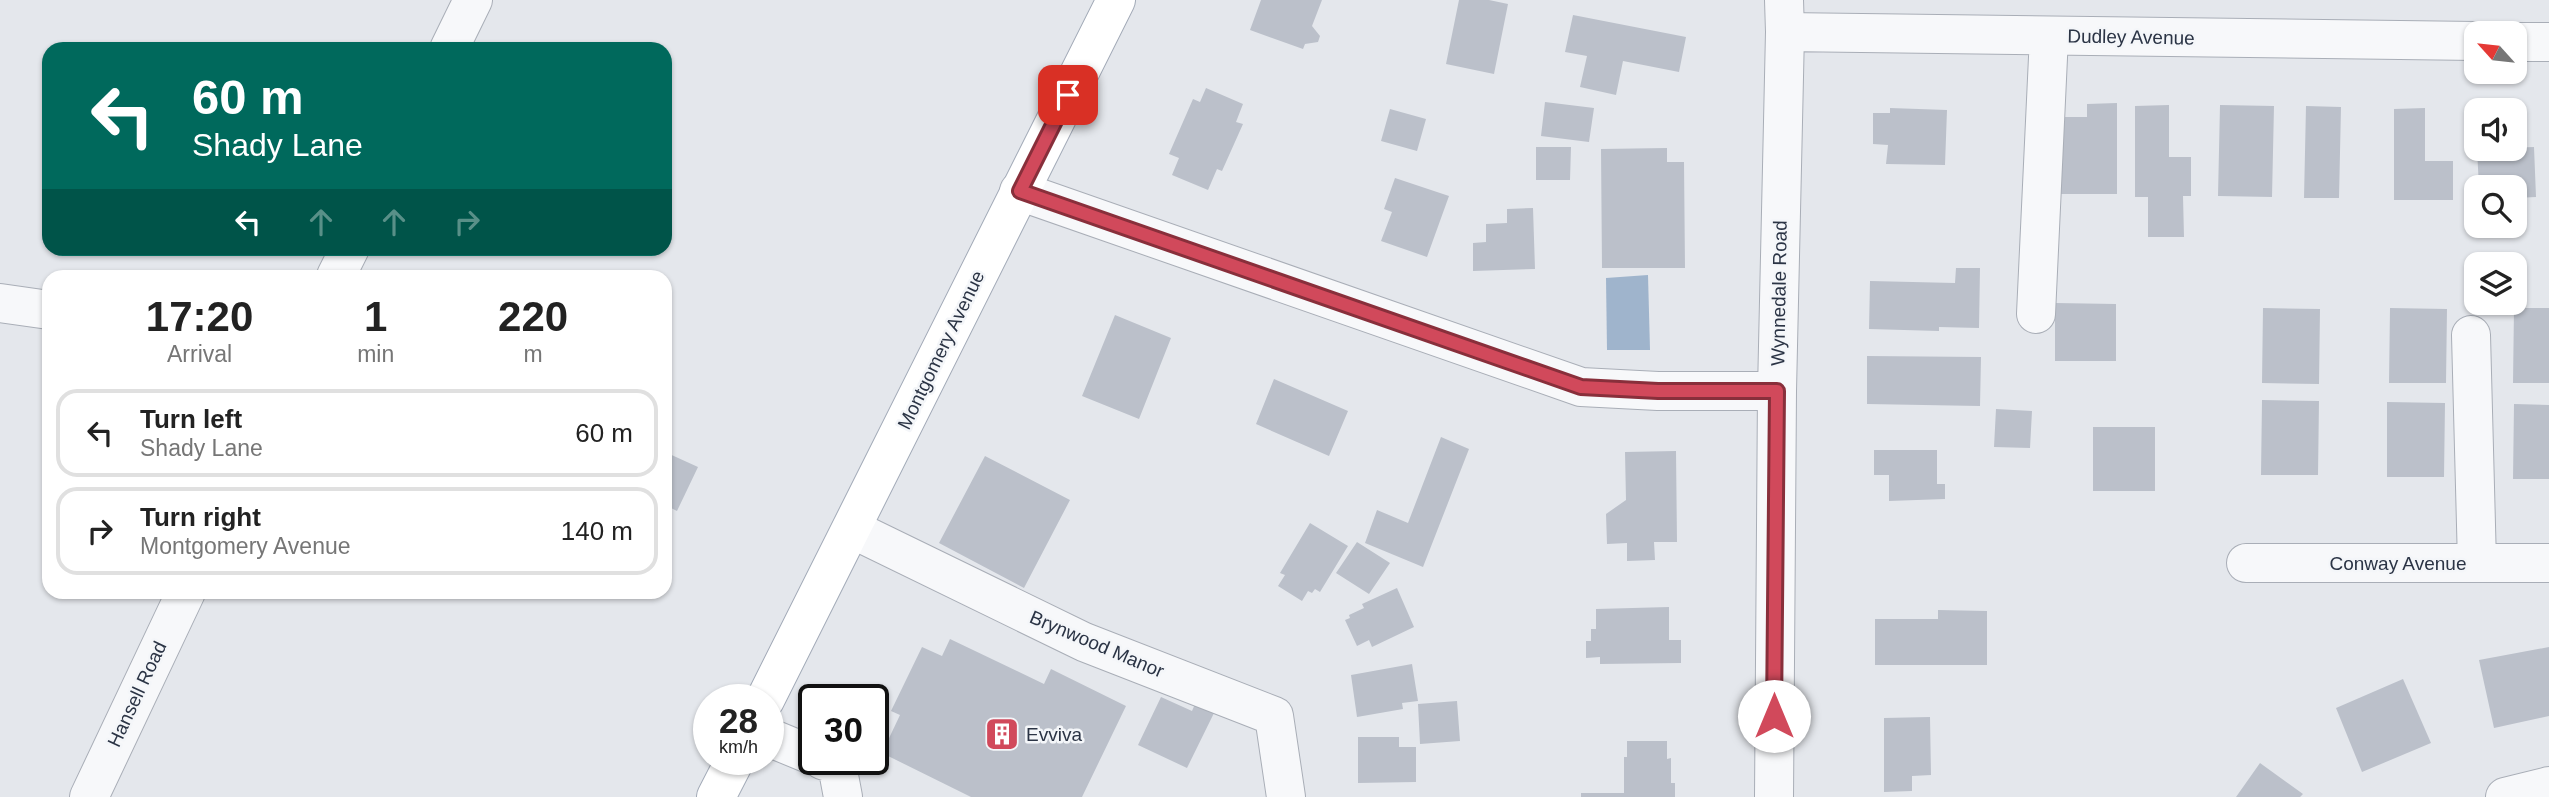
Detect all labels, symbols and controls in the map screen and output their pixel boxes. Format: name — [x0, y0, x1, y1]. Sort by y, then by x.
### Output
north arrow — [2464, 21, 2527, 84]
map controls — [2464, 21, 2527, 315]
street label: Dudley Avenue — [2067, 25, 2195, 49]
pin — [1038, 65, 1098, 125]
icon: left — [77, 70, 168, 161]
text: 60 m — [192, 70, 304, 124]
icon: arrive — [1049, 76, 1087, 114]
button: sound — [2464, 98, 2527, 161]
text: Shady Lane — [192, 127, 363, 163]
button: search — [2464, 175, 2527, 238]
icon: left — [229, 203, 267, 241]
icon: ahead — [302, 203, 340, 241]
icon: ahead — [375, 203, 413, 241]
icon: right — [448, 203, 486, 241]
street label: Wynnedale Road — [1767, 220, 1791, 366]
button: layers — [2464, 252, 2527, 315]
street label: Montgomery Avenue — [893, 267, 989, 433]
text: 17:20 — [146, 293, 253, 340]
text: 1 — [364, 293, 387, 340]
text: 220 — [498, 293, 568, 340]
text: Arrival — [167, 341, 232, 367]
text: min — [357, 341, 394, 367]
text: m — [524, 341, 543, 367]
text: Turn left — [140, 404, 242, 434]
icon: left — [81, 414, 119, 452]
text: 60 m — [575, 418, 633, 448]
text: Shady Lane — [140, 435, 263, 461]
text: Turn right — [140, 502, 261, 532]
icon: right — [81, 512, 119, 550]
text: 140 m — [561, 516, 633, 546]
text: Montgomery Avenue — [140, 533, 351, 559]
street label: Conway Avenue — [2330, 553, 2466, 574]
street label: Brynwood Manor — [1027, 606, 1168, 682]
street label: Hansell Road — [103, 638, 171, 750]
position arrow — [1737, 679, 1811, 753]
speed limit sign: 30 — [798, 684, 889, 775]
text: 28 — [719, 701, 758, 740]
building icon: Evviva — [983, 715, 1021, 753]
place label: Evviva — [1026, 724, 1082, 745]
text: km/h — [719, 737, 758, 757]

